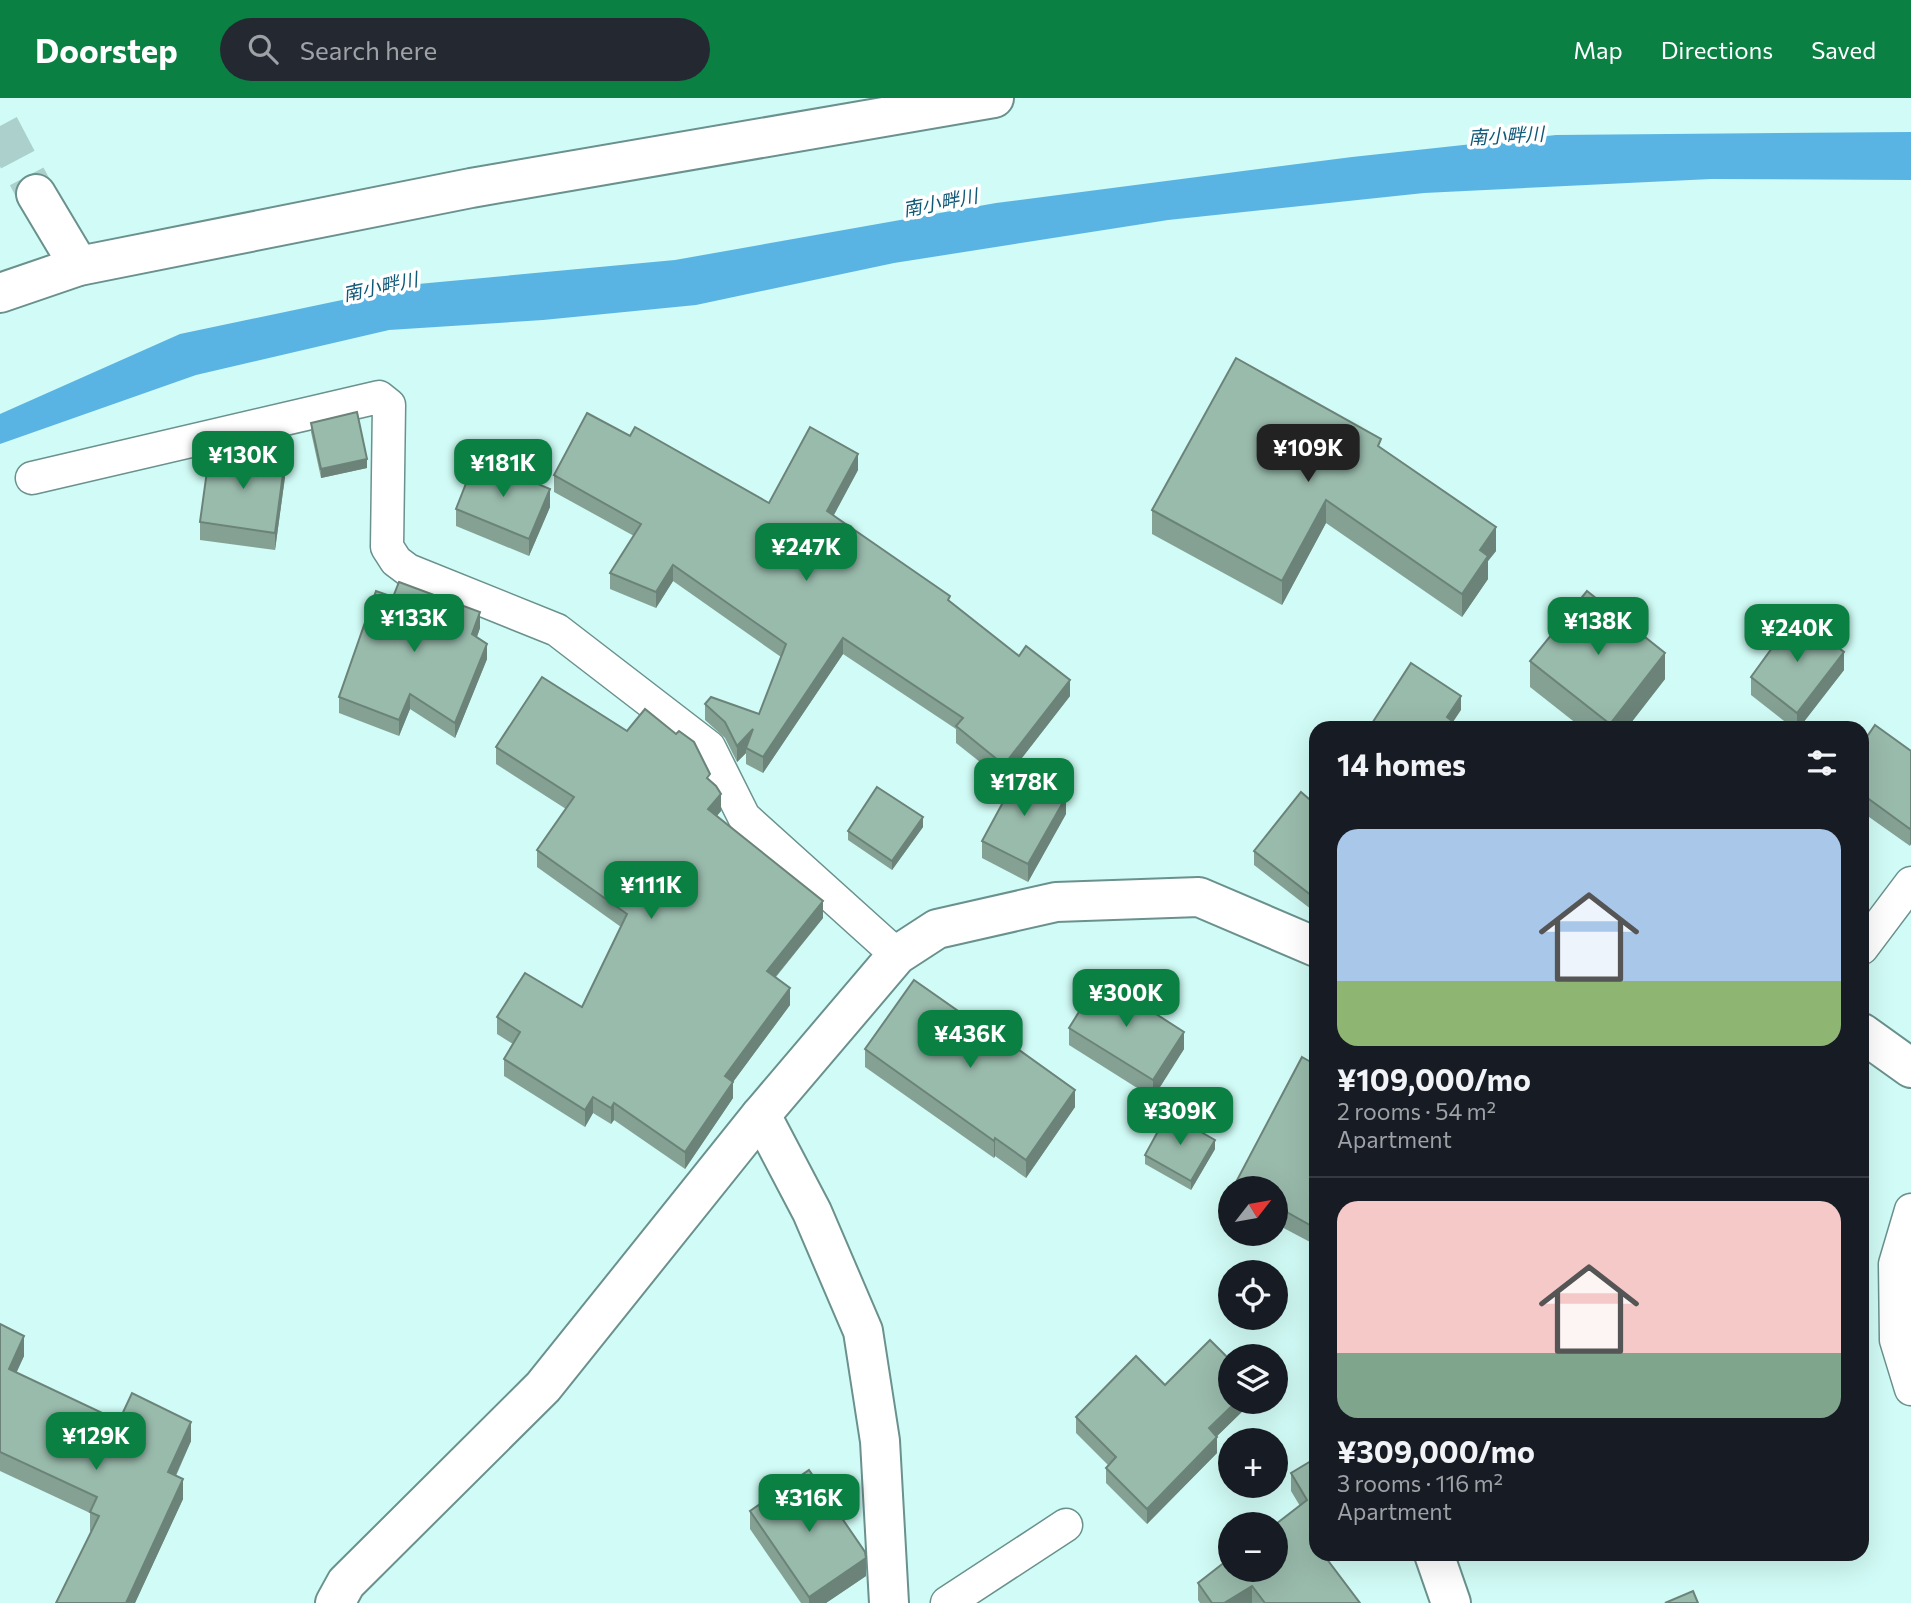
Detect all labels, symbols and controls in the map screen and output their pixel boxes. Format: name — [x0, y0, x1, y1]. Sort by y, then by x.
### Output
search box — [220, 18, 710, 81]
text: Doorstep — [35, 29, 178, 70]
icon: search — [244, 30, 282, 68]
text: Search here — [300, 34, 437, 65]
text: Map — [1573, 35, 1623, 64]
text: Directions — [1661, 35, 1773, 64]
text: Saved — [1811, 35, 1876, 64]
water label: 南小畔川 — [1467, 121, 1547, 148]
water label: 南小畔川 — [900, 183, 981, 221]
water label: 南小畔川 — [340, 266, 422, 305]
pin: ¥109K — [1259, 424, 1357, 484]
pin: ¥130K — [194, 432, 292, 491]
text: ¥109K — [1273, 433, 1343, 461]
text: ¥130K — [208, 440, 278, 468]
pin: ¥181K — [454, 440, 552, 499]
text: ¥181K — [470, 448, 536, 476]
pin: ¥247K — [757, 524, 855, 583]
text: ¥247K — [771, 532, 841, 560]
pin: ¥133K — [365, 594, 463, 654]
pin: ¥138K — [1549, 598, 1647, 657]
text: ¥133K — [380, 603, 448, 631]
pin: ¥240K — [1748, 604, 1846, 664]
text: ¥138K — [1564, 606, 1632, 634]
text: ¥240K — [1760, 613, 1834, 641]
icon: filters — [1803, 744, 1841, 782]
text: 14 homes — [1337, 745, 1466, 782]
pin: ¥178K — [975, 758, 1073, 818]
text: ¥178K — [990, 767, 1058, 795]
pin: ¥111K — [602, 862, 700, 921]
text: ¥111K — [620, 870, 682, 898]
icon: home — [1526, 874, 1652, 1000]
pin: ¥300K — [1077, 970, 1175, 1029]
text: ¥300K — [1089, 978, 1163, 1006]
pin: ¥436K — [921, 1010, 1019, 1070]
text: ¥436K — [934, 1019, 1006, 1047]
text: ¥109,000/mo — [1337, 1060, 1531, 1097]
pin: ¥309K — [1131, 1088, 1229, 1147]
text: ¥309K — [1143, 1096, 1217, 1124]
text: 2 rooms · 54 m² — [1337, 1097, 1496, 1125]
text: Apartment — [1337, 1125, 1452, 1153]
north arrow — [1218, 1176, 1288, 1246]
map controls — [1218, 1176, 1288, 1582]
icon: home — [1526, 1246, 1652, 1372]
button: locate — [1218, 1260, 1288, 1330]
button: layers — [1218, 1344, 1288, 1414]
pin: ¥129K — [47, 1412, 145, 1472]
text: ¥129K — [62, 1421, 130, 1449]
button: + — [1218, 1428, 1288, 1498]
text: ¥309,000/mo — [1337, 1432, 1535, 1469]
text: 3 rooms · 116 m² — [1337, 1469, 1503, 1497]
pin: ¥316K — [760, 1474, 858, 1534]
text: ¥316K — [775, 1483, 843, 1511]
text: Apartment — [1337, 1497, 1452, 1525]
button: − — [1218, 1512, 1288, 1582]

